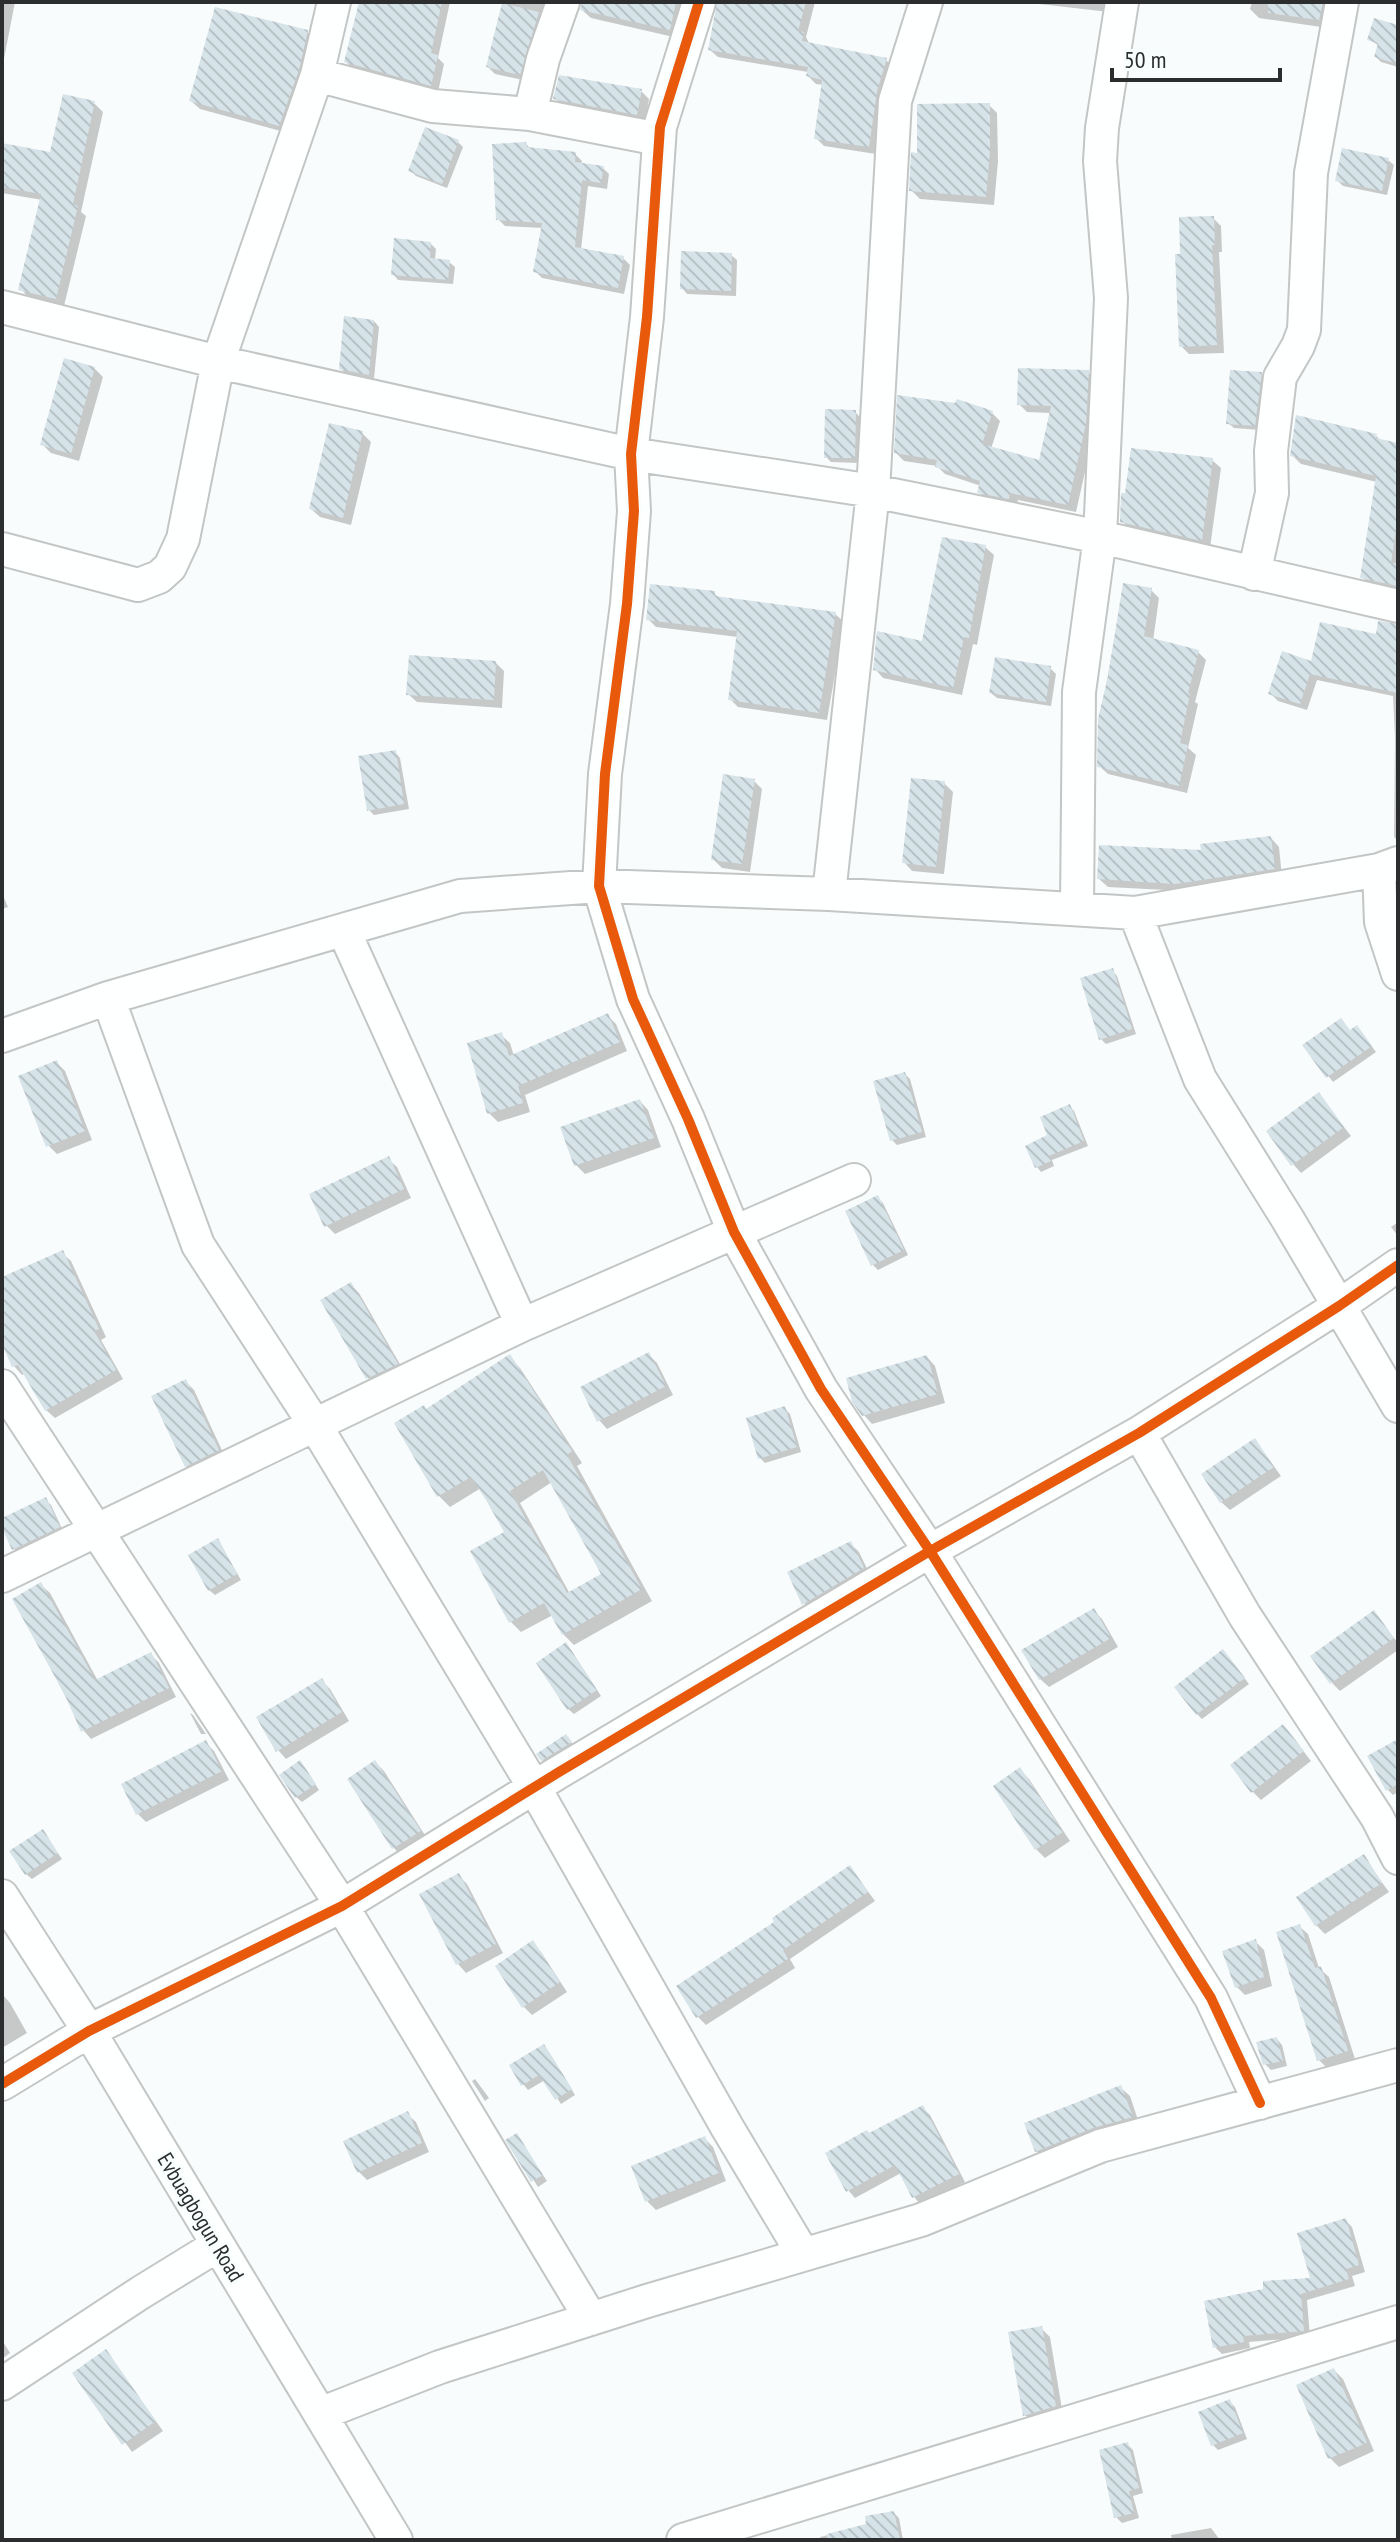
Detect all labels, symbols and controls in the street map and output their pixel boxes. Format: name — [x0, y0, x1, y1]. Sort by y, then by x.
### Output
scale bar — [1112, 32, 1280, 82]
text: 50 m — [1124, 44, 1166, 75]
street label: Evbuagbogun Road — [152, 2147, 250, 2287]

